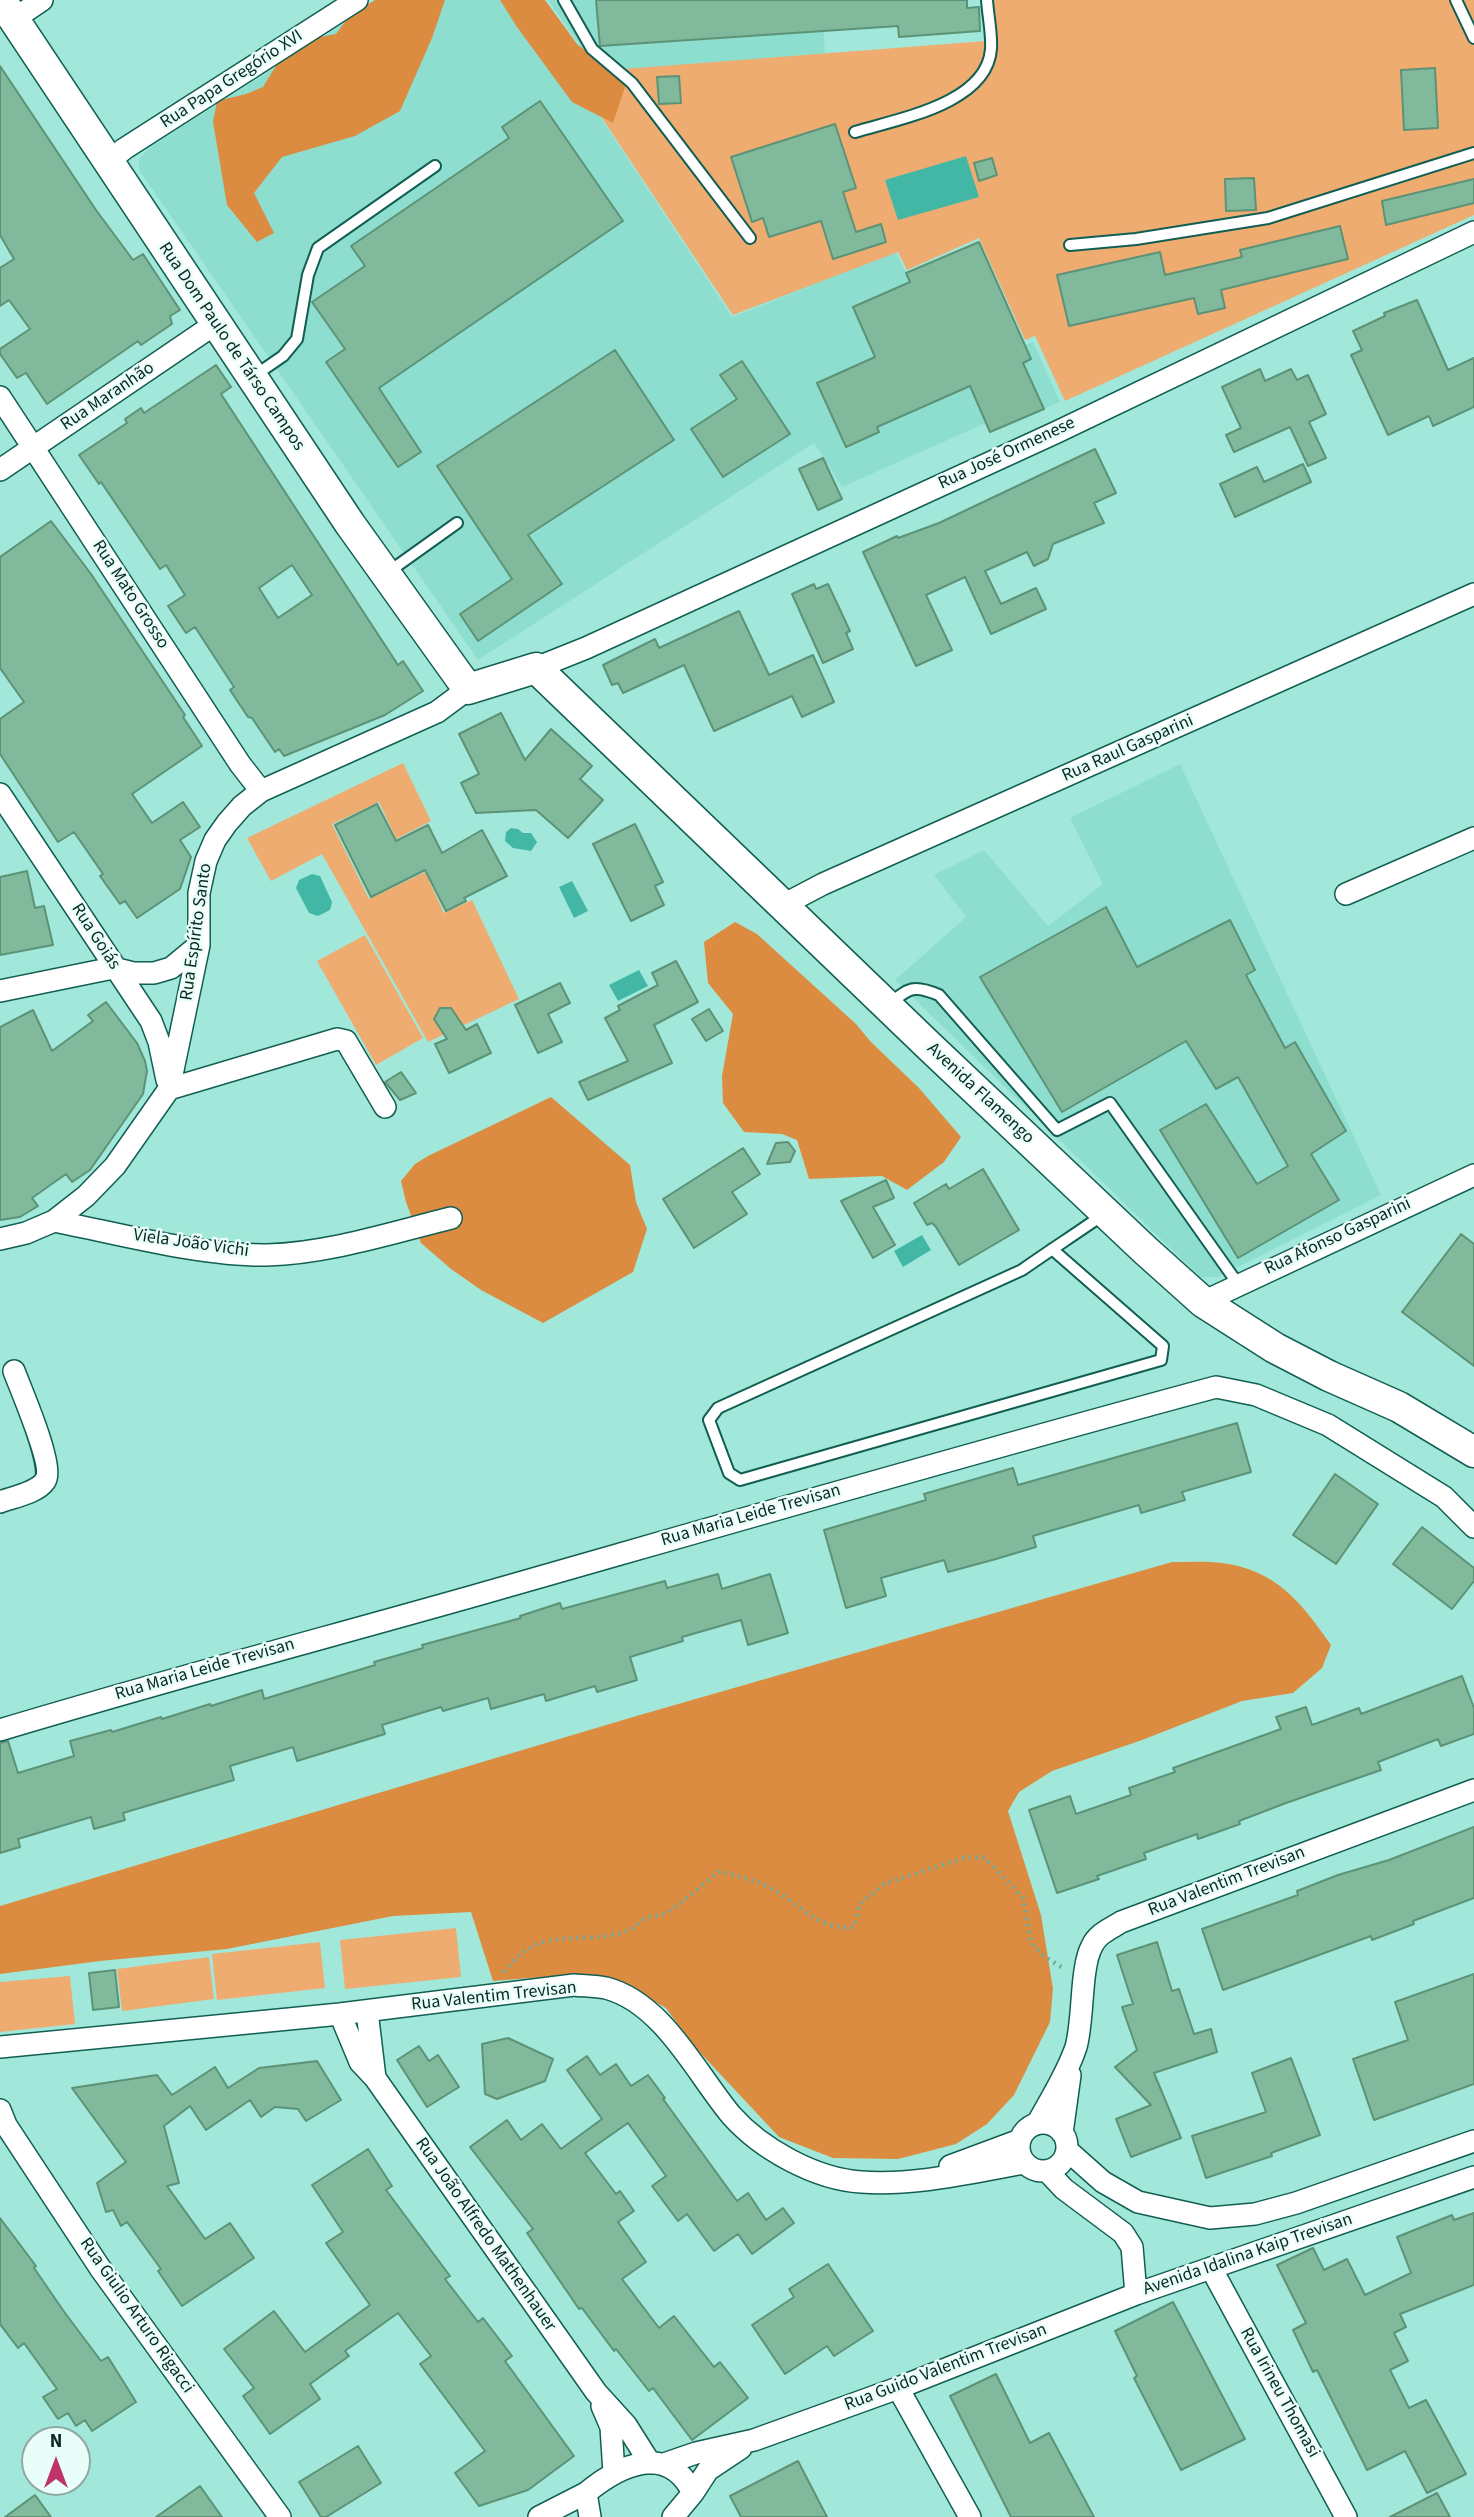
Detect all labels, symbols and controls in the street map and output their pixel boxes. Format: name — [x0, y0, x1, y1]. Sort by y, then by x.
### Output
street label: Rua Papa Gregório XVI — [157, 26, 307, 134]
street label: Rua Dom Paulo de Társo Campos — [153, 239, 309, 455]
street label: Rua Maranhão — [57, 358, 159, 436]
street label: Rua José Ormenese — [935, 413, 1079, 495]
street label: Rua Mato Grosso — [87, 536, 173, 654]
street label: Rua Raul Gasparini — [1059, 710, 1197, 788]
street label: Rua Espírito Santo — [177, 862, 217, 1002]
street label: Rua Goiás — [66, 900, 124, 974]
street label: Avenida Flamengo — [922, 1039, 1038, 1149]
street label: Rua Afonso Gasparini — [1261, 1194, 1415, 1280]
street label: Viela João Vichi — [132, 1225, 250, 1263]
street label: Rua Maria Leide Trevisan — [659, 1480, 843, 1552]
street label: Rua Maria Leide Trevisan — [113, 1634, 297, 1706]
street label: Rua Valentim Trevisan — [1146, 1842, 1308, 1922]
street label: Rua Valentim Trevisan — [410, 1978, 578, 2016]
street label: Rua João Alfredo Mathenhauer — [410, 2134, 560, 2336]
street label: Avenida Idalina Kaip Trevisan — [1141, 2209, 1355, 2301]
street label: Rua Giulio Arturo Rigacci — [74, 2234, 198, 2398]
street label: Rua Guido Valentim Trevisan — [842, 2319, 1050, 2417]
street label: Rua Irineu Thomasi — [1234, 2324, 1324, 2462]
north arrow — [21, 2426, 91, 2496]
text: N — [50, 2428, 62, 2455]

